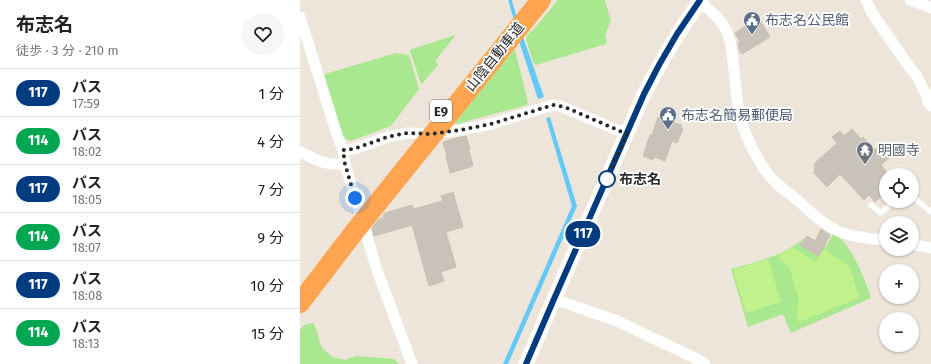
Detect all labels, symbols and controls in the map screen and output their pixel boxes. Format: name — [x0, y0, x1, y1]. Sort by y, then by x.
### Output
public building icon: 布志名公民館 — [742, 10, 762, 35]
place label: 布志名公民館 — [765, 12, 849, 29]
text: 布志名 — [16, 13, 73, 36]
button: heart — [242, 13, 284, 55]
street label: 山陰自動車道 — [462, 19, 528, 95]
text: 徒歩 · 3 分 · 210 m — [16, 43, 119, 58]
text: バス — [72, 78, 102, 96]
text: 117 — [28, 84, 48, 101]
text: 1 分 — [259, 85, 284, 103]
text: 17:59 — [72, 96, 100, 111]
road number: E9 — [430, 100, 452, 122]
public building icon: 布志名簡易郵便局 — [658, 105, 678, 130]
place label: 布志名簡易郵便局 — [681, 107, 793, 124]
text: バス — [72, 126, 102, 144]
text: 114 — [28, 132, 48, 149]
text: 4 分 — [257, 133, 284, 151]
temple icon: 明國寺 — [855, 140, 875, 165]
place label: 明國寺 — [878, 142, 920, 159]
text: 18:02 — [72, 144, 101, 159]
map controls — [879, 168, 919, 352]
button: locate — [879, 168, 919, 208]
marker: 布志名 — [598, 170, 616, 188]
place label: 布志名 — [619, 171, 661, 188]
text: バス — [72, 174, 102, 192]
text: 117 — [28, 180, 48, 197]
text: 7 分 — [258, 181, 284, 199]
your location — [345, 188, 365, 208]
text: 18:05 — [72, 192, 102, 207]
button: layers — [879, 216, 919, 256]
line badge: 117 — [560, 221, 606, 247]
text: バス — [72, 222, 102, 240]
text: 117 — [573, 225, 593, 242]
text: 114 — [28, 228, 48, 245]
text: 9 分 — [257, 229, 284, 247]
text: 18:07 — [72, 240, 101, 255]
button: + — [879, 264, 919, 304]
text: バス — [72, 270, 102, 288]
text: 117 — [28, 276, 48, 293]
text: 10 分 — [250, 277, 284, 295]
text: 18:08 — [72, 288, 102, 303]
button: − — [879, 312, 919, 352]
text: バス — [72, 318, 102, 336]
text: 114 — [28, 324, 48, 341]
text: 15 分 — [251, 325, 284, 343]
text: 18:13 — [72, 336, 100, 351]

